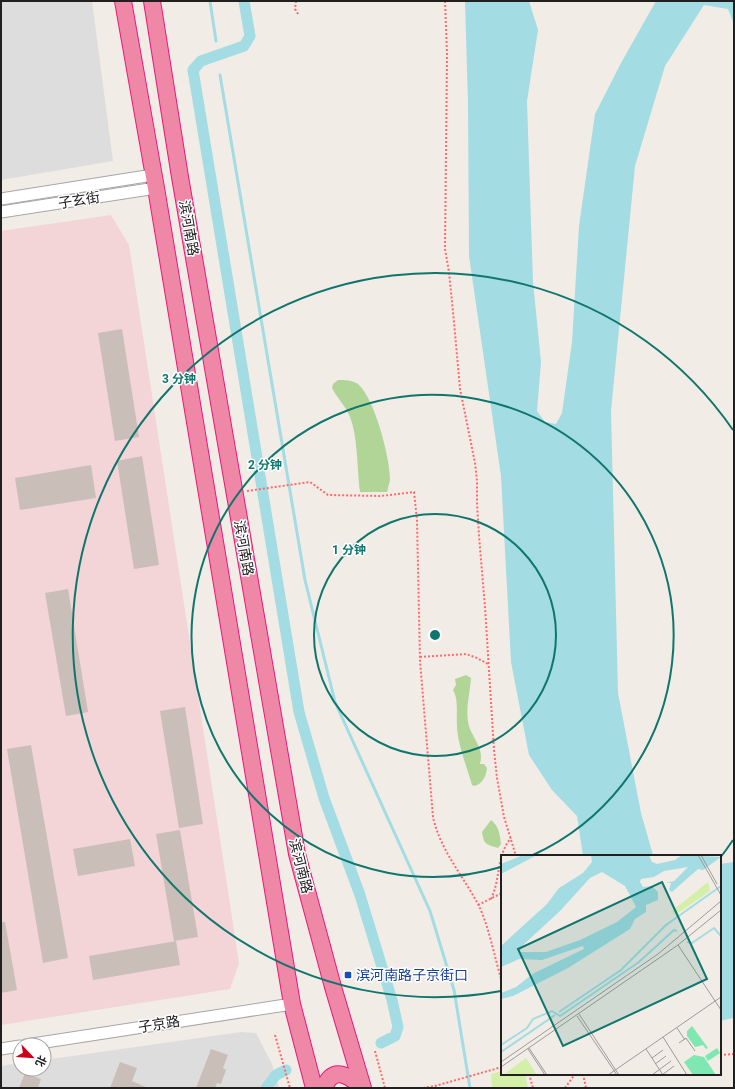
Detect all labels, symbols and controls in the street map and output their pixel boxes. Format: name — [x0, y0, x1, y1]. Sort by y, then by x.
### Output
street label: 子玄街 — [57, 189, 101, 211]
street label: 滨河南路 — [176, 199, 202, 257]
text: 3 分钟 — [162, 372, 196, 386]
text: 2 分钟 — [248, 458, 282, 472]
street label: 滨河南路 — [231, 519, 257, 577]
text: 1 分钟 — [332, 543, 366, 557]
centre of rings — [428, 628, 442, 642]
street label: 滨河南路 — [286, 837, 316, 895]
inset map — [501, 855, 721, 1075]
place label: 滨河南路子京街口 — [356, 967, 468, 983]
marker: 滨河南路子京街口 — [343, 970, 353, 980]
street label: 子京路 — [137, 1013, 181, 1035]
north arrow — [12, 1037, 52, 1077]
text: 北 — [32, 1053, 49, 1069]

